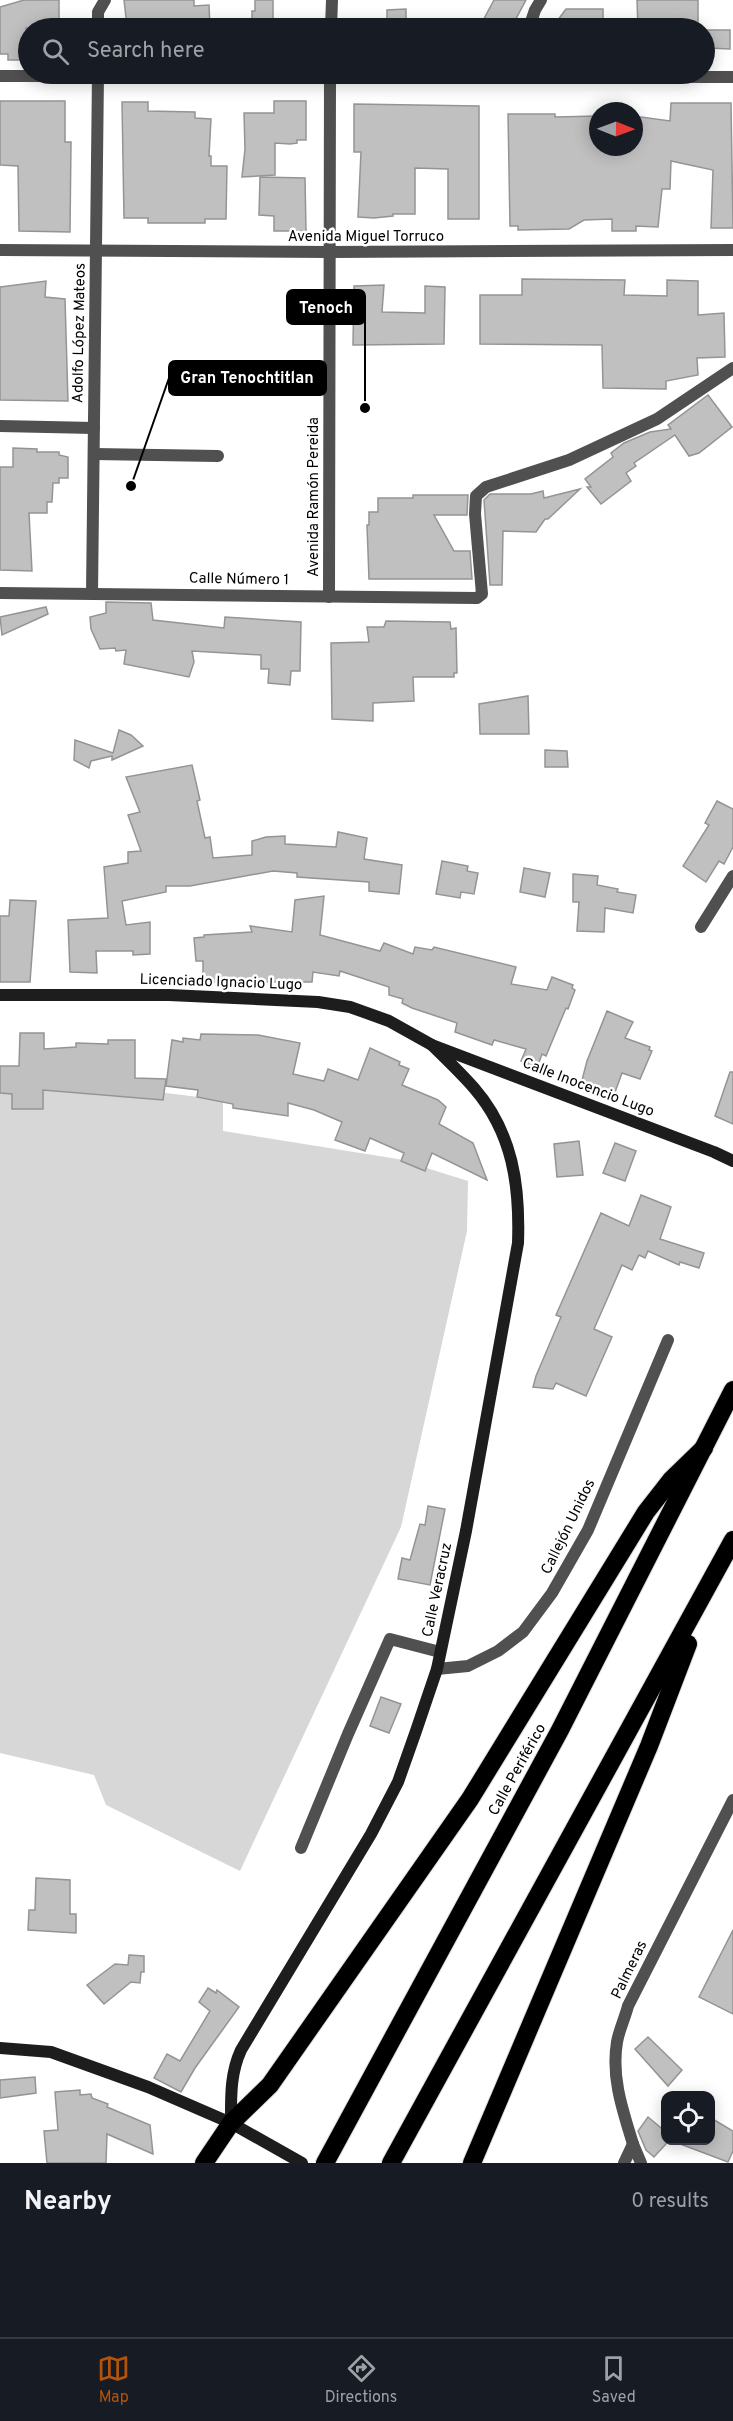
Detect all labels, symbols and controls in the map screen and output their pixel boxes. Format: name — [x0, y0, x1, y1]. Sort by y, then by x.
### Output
search box — [18, 18, 715, 84]
icon: search — [39, 35, 72, 68]
text: Search here — [87, 38, 205, 65]
north arrow — [589, 102, 643, 156]
street label: Avenida Miguel Torruco — [288, 228, 444, 247]
street label: Adolfo López Mateos — [69, 263, 91, 403]
callout: Tenoch — [287, 290, 365, 324]
text: Tenoch — [299, 299, 353, 319]
callout: Gran Tenochtitlan — [169, 361, 326, 395]
text: Gran Tenochtitlan — [180, 369, 314, 389]
street label: Avenida Ramón Pereida — [305, 417, 324, 577]
street label: Calle Número 1 — [189, 570, 289, 590]
street label: Licenciado Ignacio Lugo — [139, 971, 303, 995]
street label: Calle Inocencio Lugo — [519, 1054, 657, 1122]
street label: Callejón Unidos — [538, 1476, 600, 1578]
street label: Calle Veracruz — [419, 1541, 457, 1639]
street label: Calle Periférico — [485, 1721, 551, 1819]
street label: Palmeras — [608, 1938, 652, 2002]
map controls — [661, 2091, 715, 2145]
button: locate — [661, 2091, 715, 2145]
text: Nearby — [24, 2186, 112, 2219]
text: 0 results — [631, 2189, 709, 2215]
tab: Map — [97, 2352, 130, 2408]
tab: Directions — [325, 2352, 397, 2408]
tab: Saved — [592, 2352, 636, 2408]

